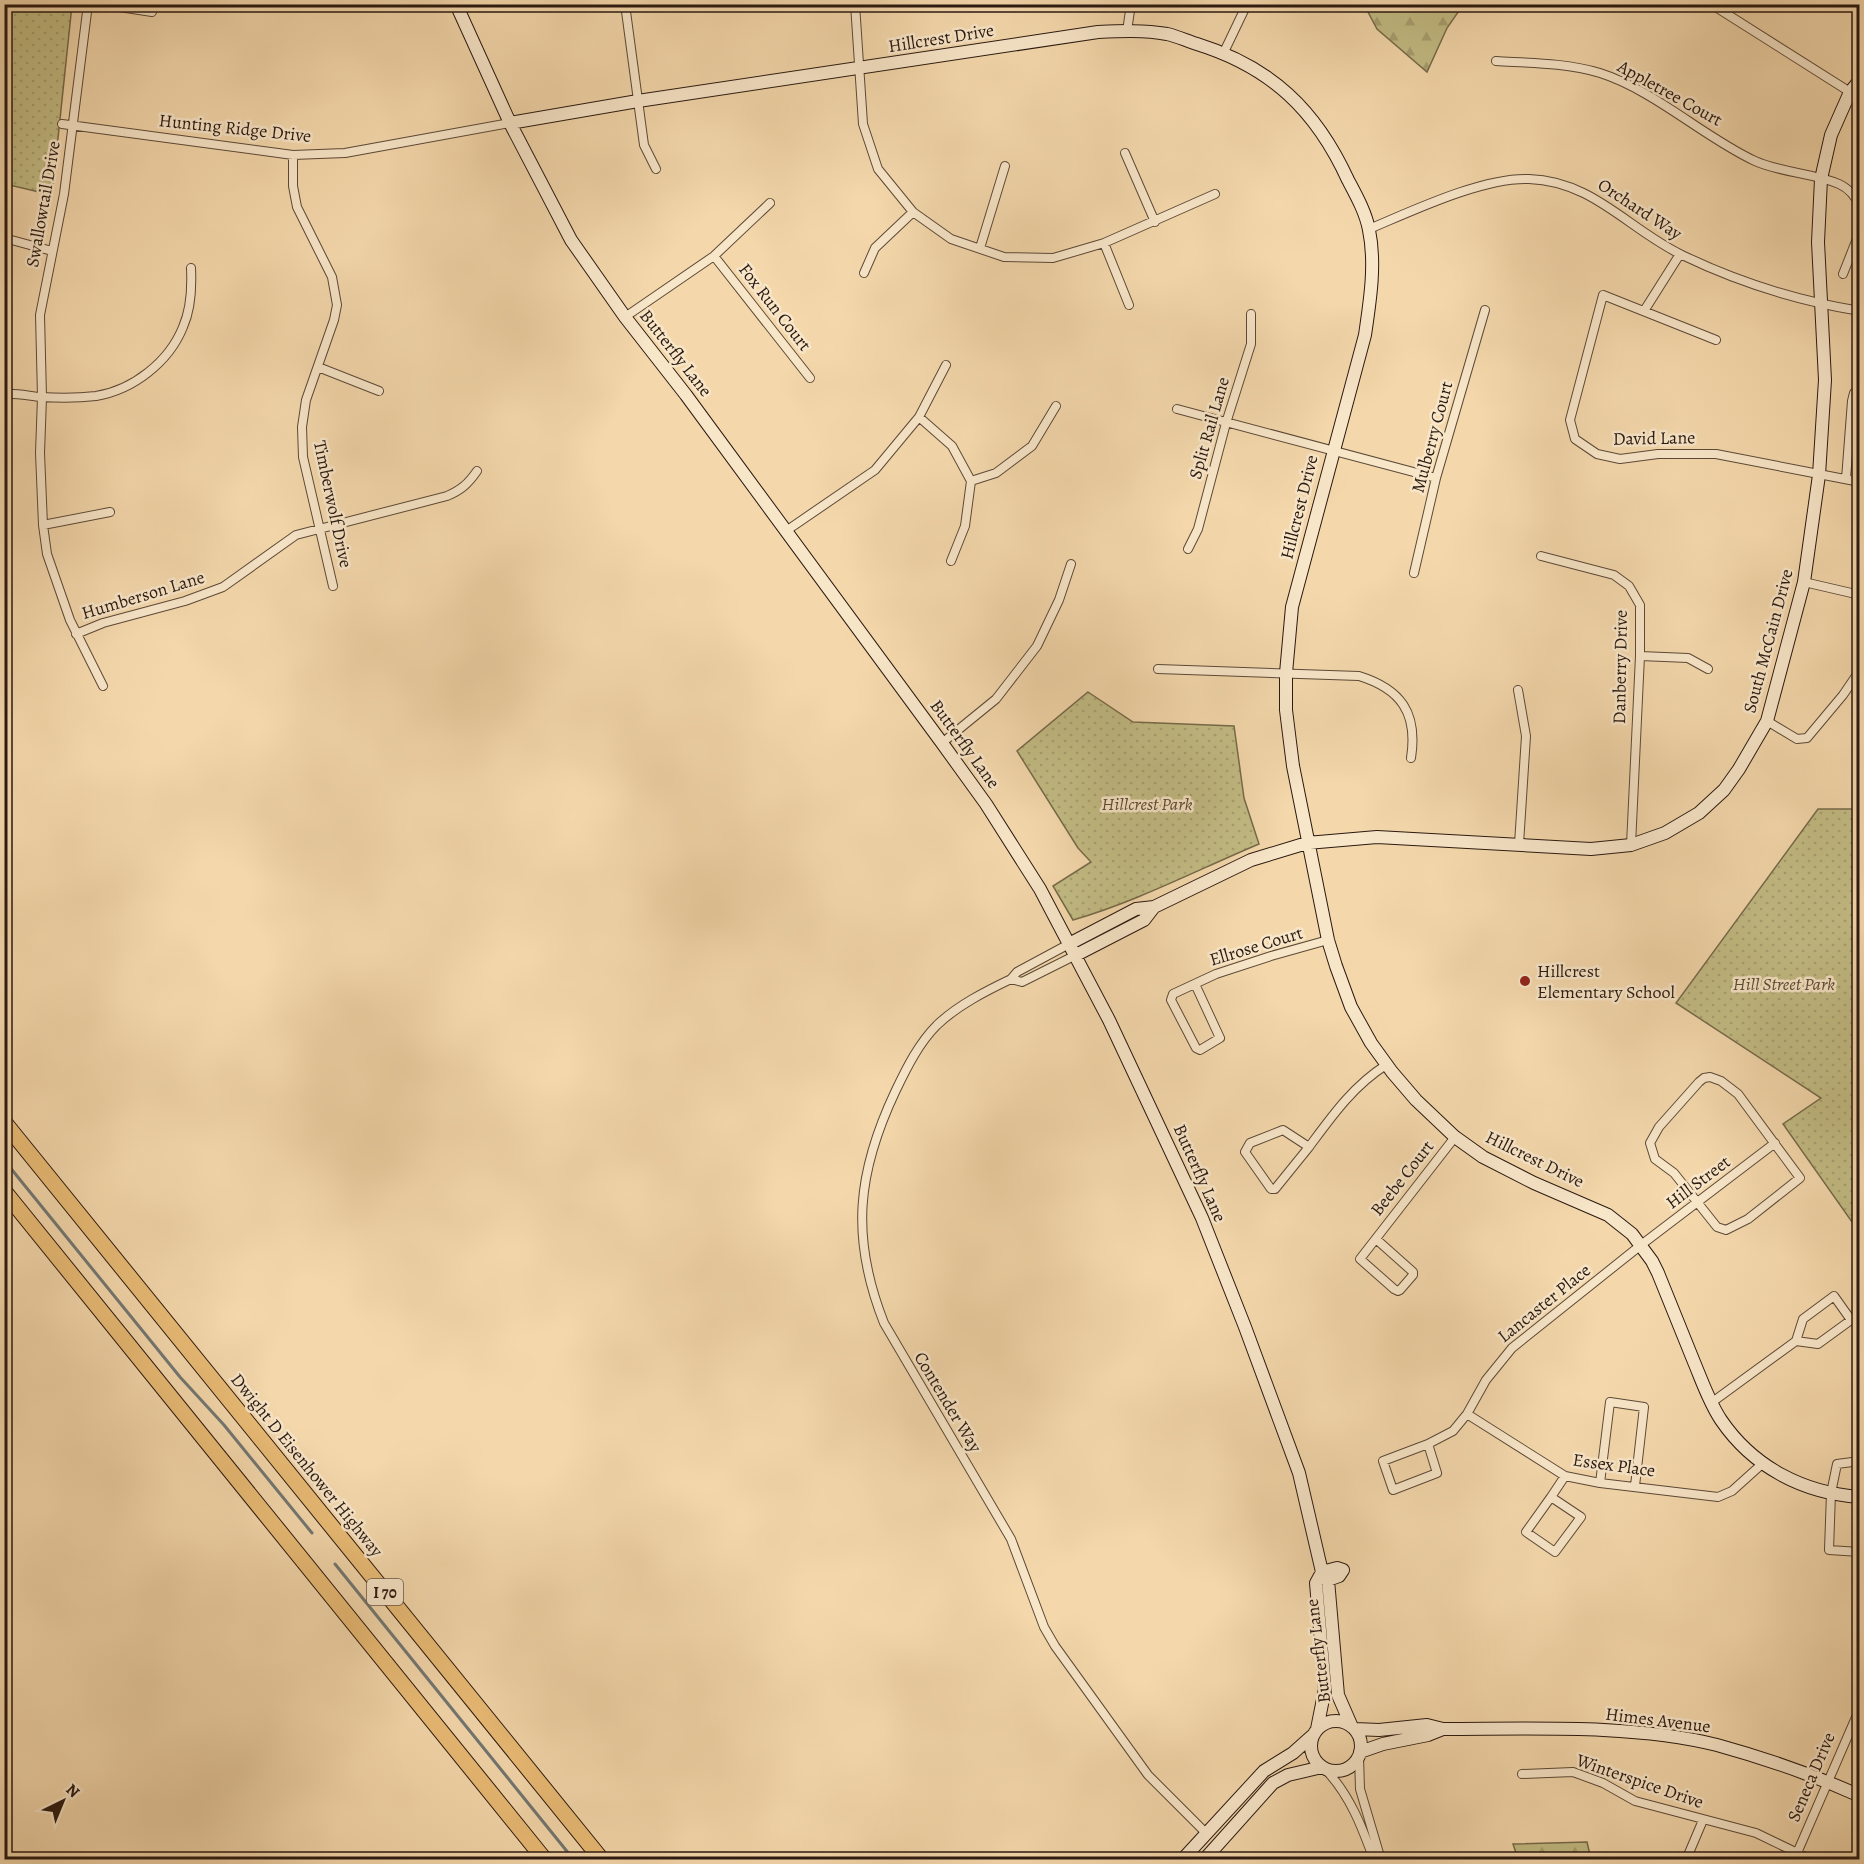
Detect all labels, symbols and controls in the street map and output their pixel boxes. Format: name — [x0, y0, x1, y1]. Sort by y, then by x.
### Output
street label: Hillcrest Drive — [886, 18, 996, 58]
street label: Appletree Court — [1612, 54, 1727, 132]
street label: Hunting Ridge Drive — [158, 108, 312, 148]
street label: Swallowtail Drive — [20, 139, 66, 269]
street label: Orchard Way — [1593, 173, 1688, 246]
street label: Fox Run Court — [733, 258, 817, 356]
street label: Butterfly Lane — [634, 304, 718, 402]
street label: Split Rail Lane — [1183, 374, 1235, 482]
street label: Mulberry Court — [1406, 379, 1458, 495]
street label: David Lane — [1613, 425, 1695, 451]
street label: Timberwolf Drive — [308, 438, 358, 570]
street label: Hillcrest Drive — [1274, 452, 1324, 562]
street label: Humberson Lane — [79, 565, 207, 625]
street label: South McCain Drive — [1737, 566, 1799, 716]
street label: Danberry Drive — [1607, 610, 1633, 724]
street label: Butterfly Lane — [925, 695, 1005, 793]
park label: Hillcrest Park — [1102, 792, 1192, 816]
street label: Ellrose Court — [1206, 920, 1306, 972]
place label: Hillcrest Elementary School — [1537, 959, 1675, 1004]
park label: Hill Street Park — [1733, 972, 1835, 996]
marker: Hillcrest Elementary School — [1518, 974, 1532, 988]
street label: Butterfly Lane — [1168, 1120, 1232, 1226]
street label: Hillcrest Drive — [1482, 1125, 1588, 1193]
street label: Beebe Court — [1365, 1135, 1439, 1221]
street label: Hill Street — [1661, 1150, 1735, 1214]
street label: Lancaster Place — [1493, 1258, 1595, 1348]
street label: Contender Way — [909, 1347, 988, 1458]
street label: Dwight D Eisenhower Highway — [225, 1368, 389, 1563]
street label: Essex Place — [1571, 1447, 1657, 1483]
road number: I 70 — [367, 1579, 403, 1605]
street label: Butterfly Lane — [1300, 1598, 1336, 1704]
street label: Himes Avenue — [1604, 1702, 1712, 1738]
street label: Seneca Drive — [1781, 1729, 1841, 1825]
street label: Winterspice Drive — [1572, 1748, 1707, 1814]
north arrow — [33, 1771, 93, 1831]
text: N — [61, 1779, 85, 1803]

